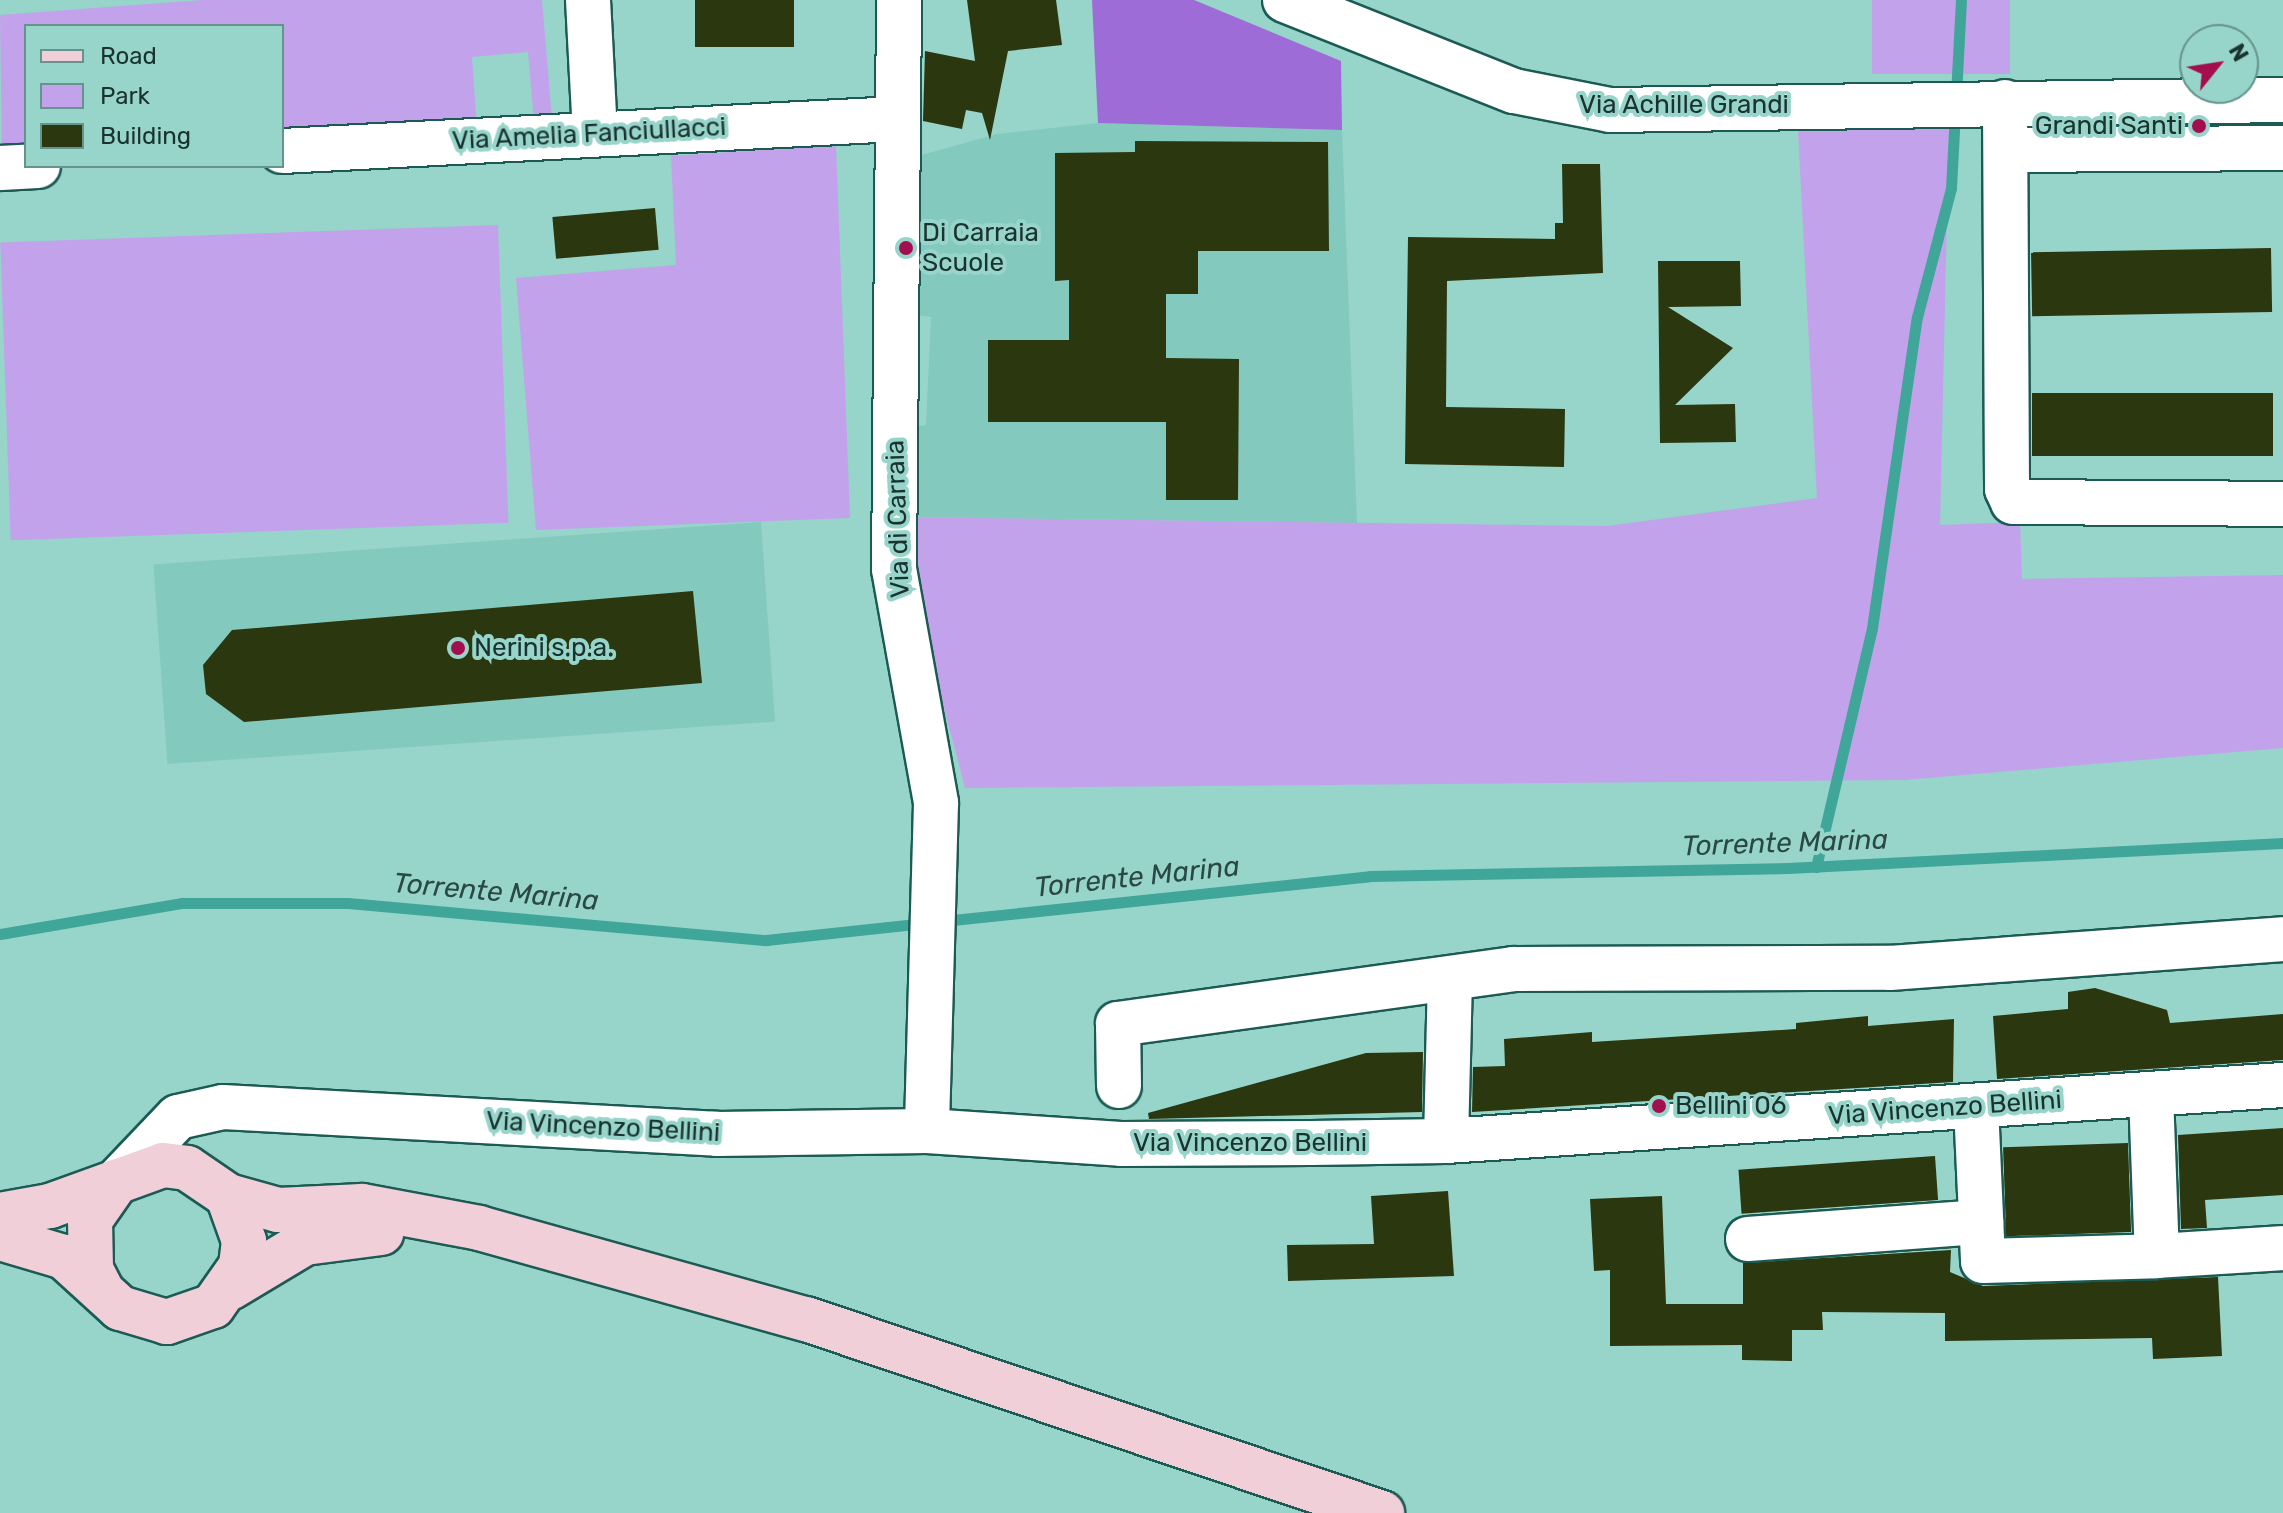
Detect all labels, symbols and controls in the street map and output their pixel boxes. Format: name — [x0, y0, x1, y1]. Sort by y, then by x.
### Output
legend — [24, 24, 284, 168]
north arrow — [2179, 24, 2259, 104]
text: N — [2223, 39, 2254, 66]
text: Road — [100, 42, 157, 70]
text: Park — [100, 82, 150, 110]
street label: Via Achille Grandi — [1579, 89, 1789, 121]
place label: Grandi Santi — [2035, 110, 2183, 142]
street label: Via Amelia Fanciullacci — [451, 111, 727, 157]
marker: Grandi Santi — [2190, 117, 2208, 135]
text: Building — [100, 122, 191, 150]
place label: Di Carraia Scuole — [922, 217, 1039, 278]
marker: Di Carraia Scuole — [897, 239, 915, 257]
street label: Via di Carraia — [880, 439, 916, 599]
place label: Nerini s.p.a. — [474, 632, 614, 664]
marker: Nerini s.p.a. — [449, 639, 467, 657]
water label: Torrente Marina — [1681, 823, 1889, 863]
water label: Torrente Marina — [1033, 850, 1241, 904]
water label: Torrente Marina — [392, 866, 600, 918]
street label: Via Vincenzo Bellini — [1827, 1084, 2063, 1132]
place label: Bellini 06 — [1675, 1090, 1786, 1122]
marker: Bellini 06 — [1650, 1097, 1668, 1115]
street label: Via Vincenzo Bellini — [485, 1105, 721, 1149]
street label: Via Vincenzo Bellini — [1133, 1127, 1367, 1159]

